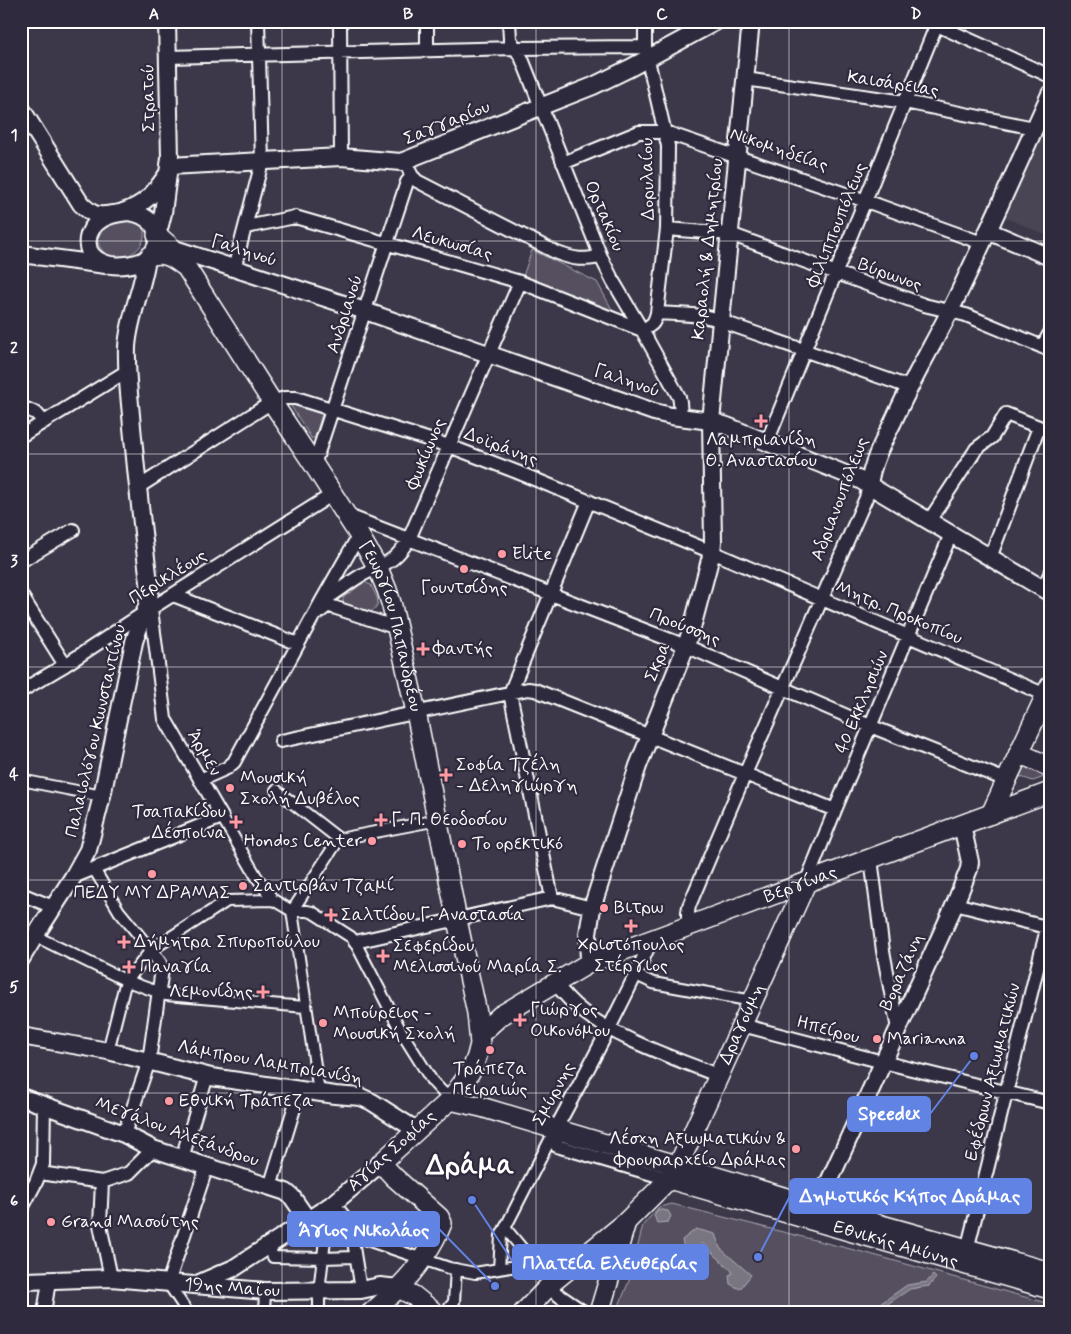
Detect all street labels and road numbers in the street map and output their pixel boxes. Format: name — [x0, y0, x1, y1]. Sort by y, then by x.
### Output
street label: Στρατού — [136, 64, 162, 132]
street label: Καισάρειας — [846, 65, 941, 103]
street label: Σαγγαρίου — [400, 95, 494, 151]
street label: Νικομηδείας — [727, 122, 831, 178]
street label: Δορυλαίου — [635, 137, 661, 221]
street label: Καραολή & Δημητρίου — [687, 157, 729, 341]
street label: Φιλιππουπόλεως — [801, 159, 873, 292]
street label: Ορτακίου — [578, 177, 630, 255]
street label: Λευκωσίας — [409, 221, 495, 267]
street label: Γαληνού — [208, 229, 280, 273]
street label: Βύρωνος — [855, 252, 925, 298]
street label: Ανδριανού — [321, 272, 369, 356]
street label: Γαληνού — [591, 359, 663, 403]
street label: Φωκίωνος — [400, 415, 452, 494]
street label: Δοϊράνης — [461, 422, 542, 472]
street label: Αδριανουπόλεως — [805, 434, 875, 564]
street label: Γεωργίου Παπανδρέου — [353, 536, 428, 714]
street label: Περικλέους — [124, 543, 212, 610]
street label: Μητρ. Προκοπίου — [832, 575, 966, 651]
street label: Προύσσης — [646, 602, 724, 652]
street label: Παλαιολόγου Κωνσταντίνου — [60, 622, 132, 840]
street label: Σκρα — [639, 639, 677, 685]
street label: 40 Εκκλησιών — [829, 647, 895, 757]
street label: Άρμεν — [181, 725, 227, 781]
street label: Βεργίνας — [760, 860, 840, 909]
street label: Βοραζάνη — [874, 930, 930, 1014]
street label: Δραγούμη — [713, 980, 771, 1068]
street label: Εφέδρων Αξιωματικών — [958, 980, 1027, 1163]
street label: Ηπείρου — [794, 1010, 862, 1050]
street label: Λάμπρου Λαμπριανίδη — [175, 1035, 365, 1091]
street label: Σμύρνης — [527, 1058, 581, 1130]
street label: Μεγάλου Αλεξάνδρου — [92, 1091, 262, 1173]
street label: Αγίας Σοφίας — [342, 1105, 442, 1197]
street label: Εθνικής Αμύνης — [830, 1215, 961, 1274]
street label: 19ης Μαΐου — [183, 1272, 280, 1303]

